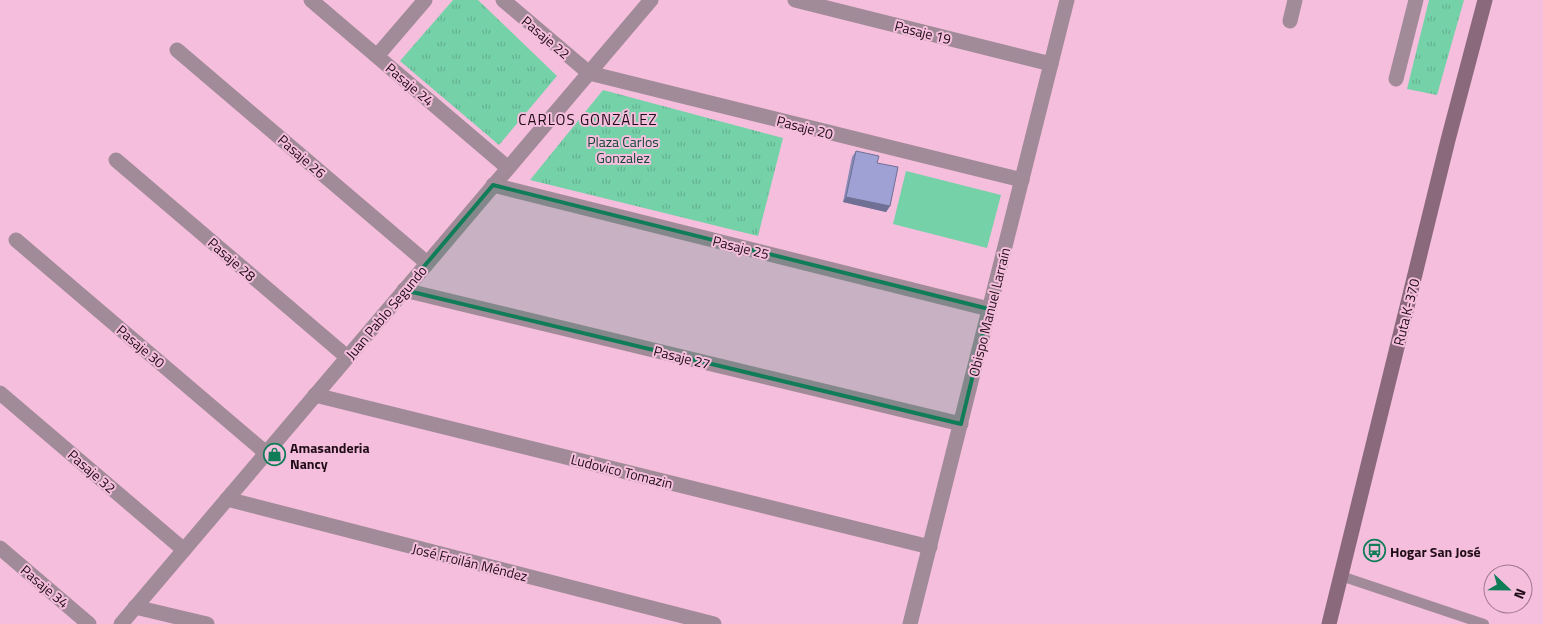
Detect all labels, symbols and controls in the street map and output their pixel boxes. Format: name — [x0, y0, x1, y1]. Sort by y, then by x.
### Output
street label: Pasaje 22 — [517, 10, 575, 64]
street label: Pasaje 19 — [892, 15, 954, 49]
street label: Pasaje 24 — [381, 57, 439, 111]
district label: CARLOS GONZÁLEZ — [518, 108, 658, 131]
street label: Pasaje 20 — [774, 110, 836, 144]
street label: Pasaje 26 — [273, 129, 331, 183]
park label: Plaza Carlos Gonzalez — [587, 131, 659, 168]
street label: Pasaje 25 — [710, 230, 772, 264]
street label: Pasaje 28 — [203, 232, 261, 286]
street label: Obispo Manuel Larraín — [963, 245, 1015, 379]
street label: Juan Pablo Segundo — [340, 260, 432, 364]
street label: Ruta K-370 — [1388, 276, 1424, 348]
street label: Pasaje 30 — [112, 319, 170, 373]
street label: Pasaje 27 — [651, 340, 713, 374]
place label: Amasanderia Nancy — [290, 437, 370, 474]
shop icon: Amasanderia Nancy — [262, 443, 286, 467]
street label: Pasaje 32 — [63, 444, 121, 498]
street label: Ludovico Tomazin — [569, 448, 675, 494]
street label: José Froilán Méndez — [410, 538, 530, 586]
bus stop icon: Hogar San José — [1362, 539, 1386, 563]
place label: Hogar San José — [1390, 541, 1481, 562]
street label: Pasaje 34 — [16, 559, 74, 613]
north arrow — [1483, 564, 1533, 614]
text: N — [1509, 586, 1532, 602]

